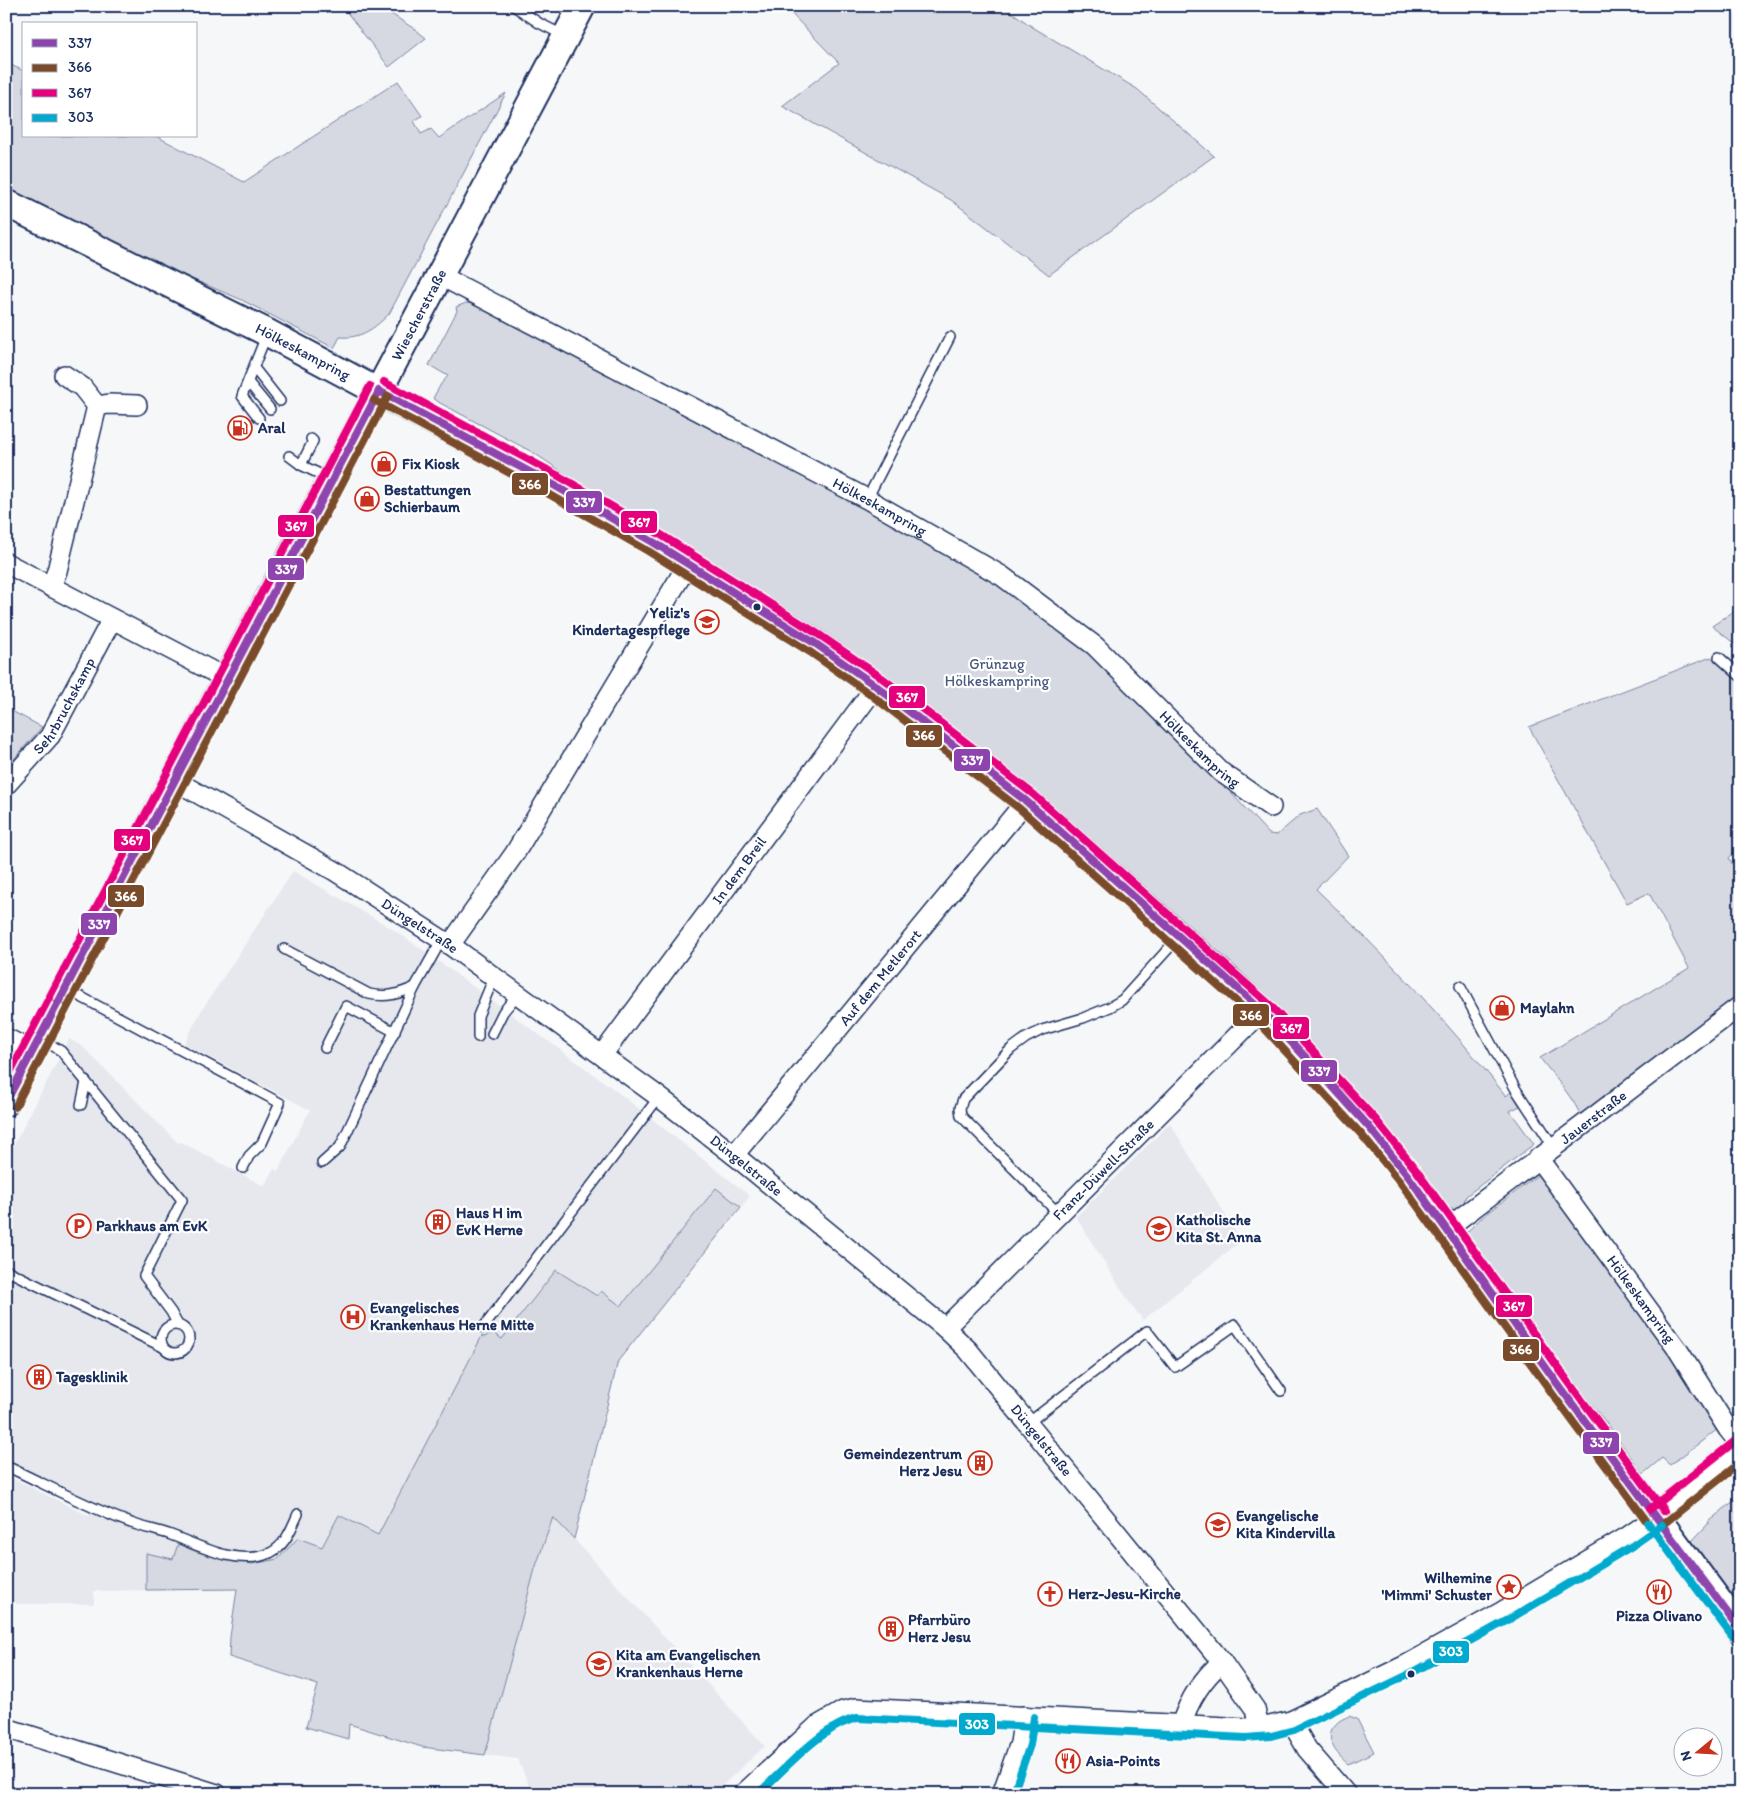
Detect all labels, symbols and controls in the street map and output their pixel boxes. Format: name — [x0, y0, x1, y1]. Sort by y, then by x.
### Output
legend — [22, 22, 198, 138]
text: 337 — [68, 34, 92, 52]
text: 366 — [68, 58, 92, 76]
text: 367 — [68, 84, 92, 102]
text: 303 — [68, 108, 94, 126]
street label: Wiescherstraße — [387, 266, 450, 364]
street label: Hölkeskampring — [253, 319, 354, 384]
fuel station icon: Aral — [227, 415, 253, 441]
place label: Aral — [257, 419, 286, 437]
shop icon: Fix Kiosk — [371, 451, 397, 477]
place label: Fix Kiosk — [402, 455, 460, 473]
line badge: 366 — [511, 472, 549, 496]
street label: Hölkeskampring — [830, 474, 930, 540]
text: 366 — [519, 476, 542, 493]
place label: Bestattungen Schierbaum — [384, 481, 472, 516]
shop icon: Bestattungen Schierbaum — [354, 486, 380, 512]
line badge: 337 — [565, 490, 603, 514]
text: 337 — [573, 494, 595, 511]
line badge: 367 — [620, 510, 658, 534]
line badge: 367 — [277, 514, 315, 538]
text: 367 — [628, 514, 650, 531]
text: 367 — [285, 518, 307, 535]
line badge: 337 — [267, 557, 305, 581]
text: 337 — [275, 561, 297, 578]
unlabelled marker — [752, 602, 762, 612]
place label: Yeliz's Kindertagespflege — [572, 604, 690, 640]
school or university icon: Yeliz's Kindertagespflege — [694, 609, 720, 635]
street label: Sehrbruchskamp — [29, 654, 99, 758]
park label: Grünzug Hölkeskampring — [945, 655, 1050, 690]
line badge: 367 — [888, 685, 926, 709]
text: 367 — [896, 689, 918, 706]
street label: Hölkeskampring — [1156, 707, 1244, 792]
line badge: 366 — [905, 724, 943, 748]
text: 366 — [913, 727, 936, 744]
line badge: 337 — [953, 748, 991, 772]
text: 337 — [961, 752, 983, 769]
line badge: 367 — [113, 828, 151, 852]
text: 367 — [121, 832, 143, 849]
street label: In dem Breil — [708, 832, 771, 908]
line badge: 366 — [107, 884, 145, 908]
text: 366 — [115, 888, 138, 905]
street label: Düngelstraße — [378, 894, 462, 957]
line badge: 337 — [80, 912, 118, 936]
text: 337 — [88, 916, 110, 933]
street label: Auf dem Metlerort — [835, 926, 925, 1029]
shop icon: Maylahn — [1489, 995, 1515, 1021]
place label: Maylahn — [1520, 999, 1575, 1018]
line badge: 366 — [1232, 1003, 1270, 1027]
text: 366 — [1240, 1007, 1263, 1024]
line badge: 367 — [1272, 1016, 1310, 1040]
text: 367 — [1280, 1020, 1302, 1037]
line badge: 337 — [1300, 1059, 1338, 1083]
text: 337 — [1308, 1063, 1330, 1080]
street label: Jauerstraße — [1557, 1086, 1630, 1148]
street label: Franz-Düwell-Straße — [1049, 1115, 1158, 1224]
street label: Düngelstraße — [706, 1131, 786, 1200]
place label: Haus H im EvK Herne — [456, 1204, 523, 1239]
building icon: Haus H im EvK Herne — [425, 1209, 451, 1235]
place label: Katholische Kita St. Anna — [1176, 1211, 1262, 1246]
parking icon: Parkhaus am EvK — [66, 1213, 92, 1239]
school or university icon: Katholische Kita St. Anna — [1146, 1216, 1172, 1242]
place label: Parkhaus am EvK — [96, 1217, 208, 1235]
street label: Hölkeskampring — [1603, 1252, 1679, 1347]
line badge: 367 — [1495, 1294, 1533, 1318]
text: 367 — [1503, 1298, 1525, 1315]
place label: Evangelisches Krankenhaus Herne Mitte — [370, 1299, 534, 1334]
hospital icon: Evangelisches Krankenhaus Herne Mitte — [340, 1304, 366, 1330]
line badge: 366 — [1502, 1338, 1540, 1362]
text: 366 — [1510, 1341, 1533, 1358]
building icon: Tagesklinik — [26, 1364, 52, 1390]
place label: Tagesklinik — [55, 1368, 128, 1387]
street label: Düngelstraße — [1007, 1401, 1076, 1480]
line badge: 337 — [1582, 1431, 1620, 1455]
text: 337 — [1590, 1434, 1612, 1451]
place label: Gemeindezentrum Herz Jesu — [844, 1445, 963, 1480]
building icon: Gemeindezentrum Herz Jesu — [967, 1450, 993, 1476]
place label: Evangelische Kita Kindervilla — [1236, 1507, 1336, 1542]
school or university icon: Evangelische Kita Kindervilla — [1205, 1512, 1231, 1538]
place label: Wilhemine 'Mimmi' Schuster — [1382, 1569, 1493, 1604]
place icon: Wilhemine 'Mimmi' Schuster — [1496, 1574, 1522, 1600]
restaurant icon: Pizza Olivano — [1646, 1579, 1672, 1605]
church icon: Herz-Jesu-Kirche — [1037, 1581, 1063, 1607]
place label: Herz-Jesu-Kirche — [1068, 1585, 1181, 1603]
place label: Pizza Olivano — [1616, 1607, 1702, 1625]
place label: Pfarrbüro Herz Jesu — [908, 1611, 971, 1646]
building icon: Pfarrbüro Herz Jesu — [878, 1616, 904, 1642]
line badge: 303 — [1432, 1640, 1470, 1664]
text: 303 — [1439, 1643, 1463, 1660]
place label: Kita am Evangelischen Krankenhaus Herne — [616, 1646, 761, 1681]
school or university icon: Kita am Evangelischen Krankenhaus Herne — [586, 1651, 612, 1677]
unlabelled marker — [1406, 1669, 1416, 1679]
line badge: 303 — [958, 1712, 996, 1736]
text: 303 — [965, 1716, 989, 1733]
north arrow — [1674, 1728, 1724, 1778]
restaurant icon: Asia-Points — [1055, 1748, 1081, 1774]
text: N — [1677, 1749, 1696, 1763]
place label: Asia-Points — [1085, 1752, 1161, 1770]

